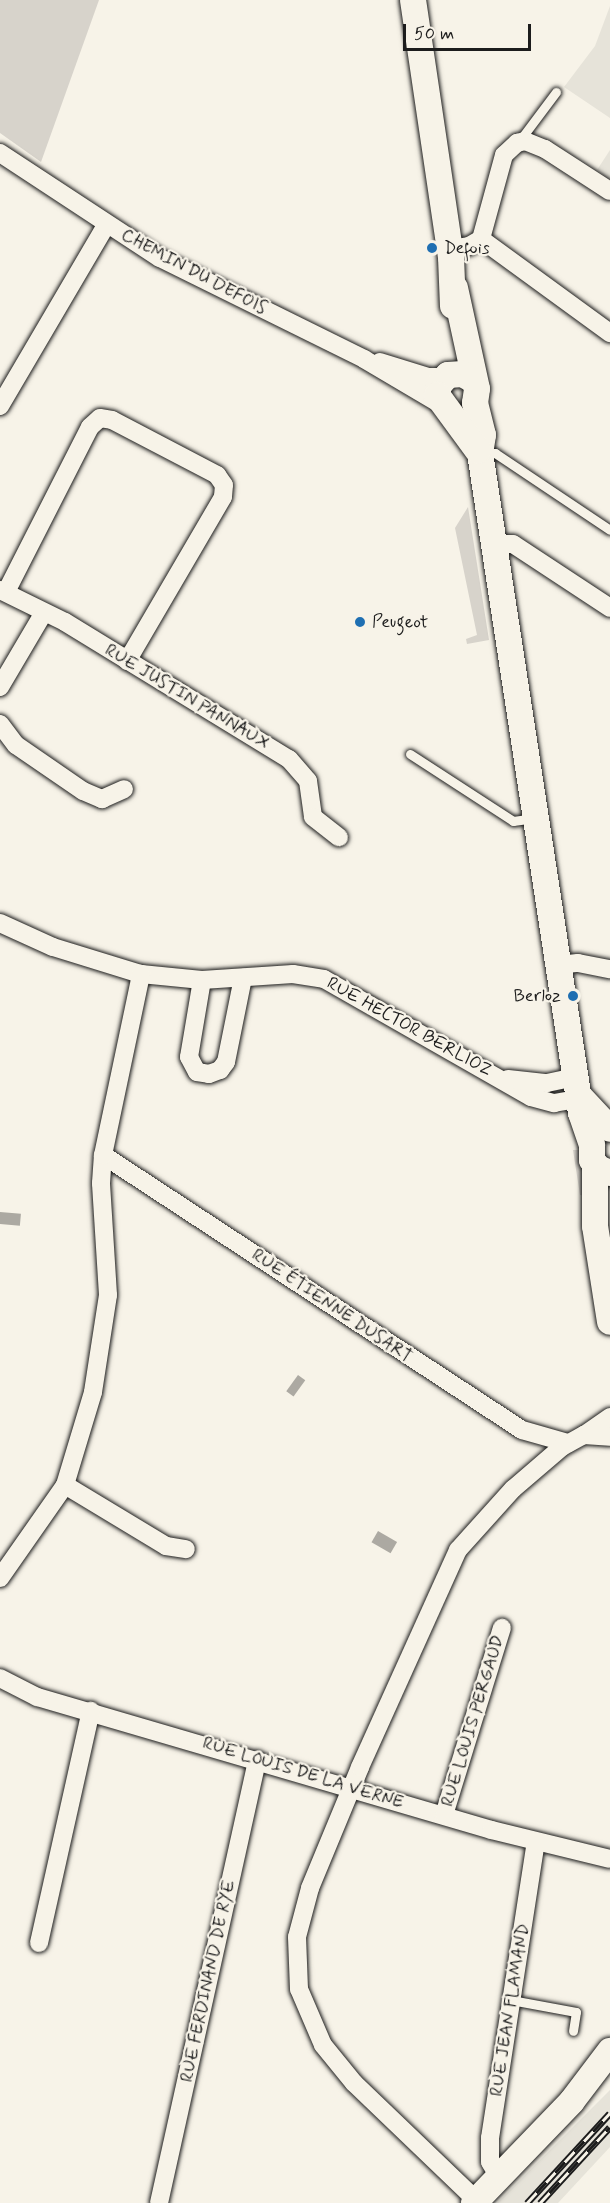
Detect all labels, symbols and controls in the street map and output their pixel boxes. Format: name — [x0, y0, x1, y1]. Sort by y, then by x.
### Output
scale bar — [406, 12, 534, 50]
text: 50 m — [414, 22, 454, 46]
street label: CHEMIN DU DEFOIS — [116, 224, 272, 320]
place label: Defois — [444, 237, 490, 259]
marker: Defois — [425, 241, 439, 255]
place label: Peugeot — [372, 611, 428, 633]
marker: Peugeot — [353, 615, 367, 629]
street label: RUE JUSTIN PANNAUX — [101, 639, 273, 755]
street label: RUE HECTOR BERLIOZ — [322, 972, 496, 1082]
place label: Berloz — [513, 985, 561, 1007]
marker: Berloz — [566, 989, 580, 1003]
street label: RUE ÉTIENNE DUSART — [248, 1244, 416, 1368]
street label: RUE LOUIS PERGAUD — [437, 1635, 509, 1807]
street label: RUE LOUIS DE LA VERNE — [201, 1733, 405, 1813]
street label: RUE FERDINAND DE RYE — [176, 1878, 240, 2084]
street label: RUE JEAN FLAMAND — [486, 1924, 534, 2096]

